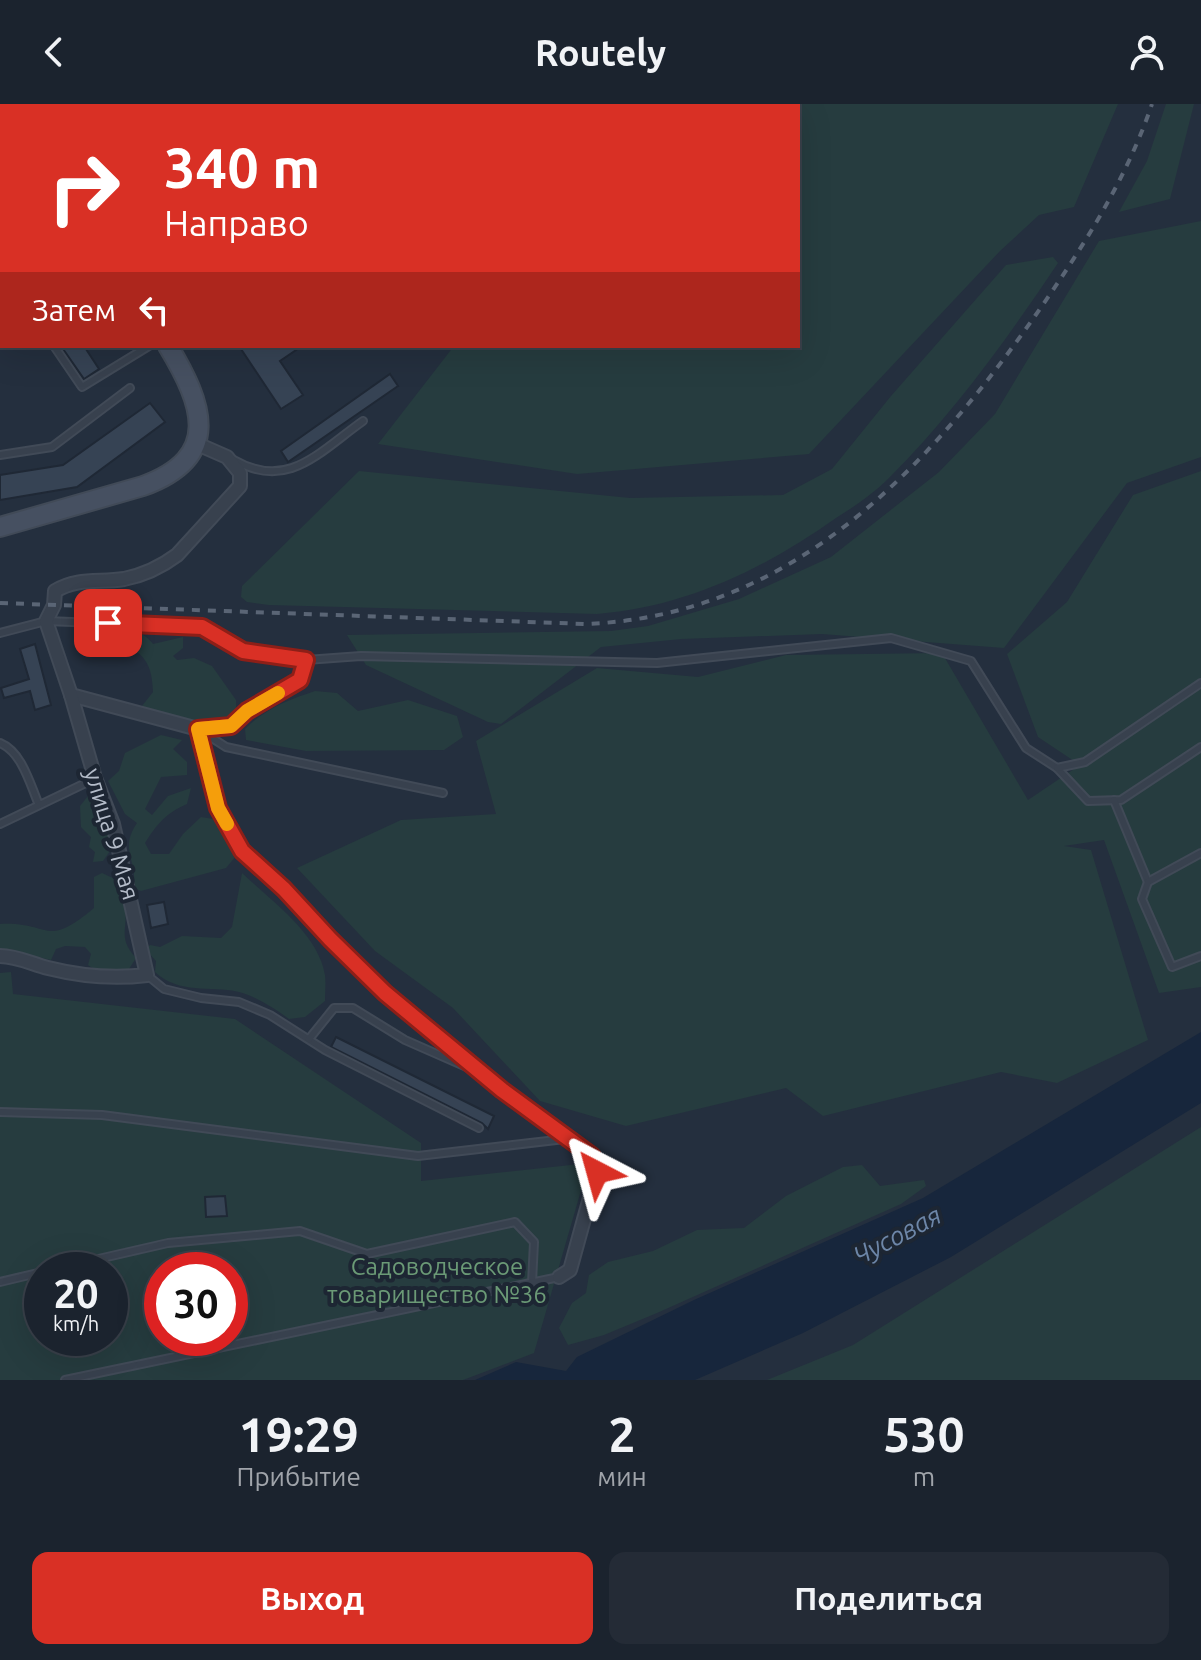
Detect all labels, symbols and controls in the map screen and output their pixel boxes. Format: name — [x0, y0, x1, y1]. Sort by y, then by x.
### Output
icon: back — [32, 30, 76, 74]
icon: person — [1125, 30, 1169, 74]
text: Routely — [535, 32, 666, 73]
icon: right — [32, 136, 136, 240]
text: 340 m — [164, 136, 320, 199]
text: Направо — [164, 202, 309, 243]
icon: left — [132, 288, 176, 332]
text: Затем — [32, 293, 116, 327]
pin — [74, 589, 142, 657]
icon: arrive — [86, 601, 130, 645]
street label: улица 9 Мая — [79, 765, 145, 903]
position arrow — [555, 1130, 639, 1214]
water label: Чусовая — [848, 1200, 946, 1270]
speed limit sign: 30 — [144, 1252, 248, 1356]
park label: Садоводческое товарищество №36 — [327, 1253, 547, 1308]
text: 20 — [53, 1271, 99, 1316]
text: km/h — [53, 1312, 99, 1335]
text: 19:29 — [239, 1407, 359, 1461]
text: 2 — [609, 1407, 636, 1461]
text: 530 — [883, 1407, 965, 1461]
text: Прибытие — [236, 1462, 361, 1491]
text: мин — [597, 1462, 647, 1491]
text: m — [913, 1462, 935, 1491]
button: Выход — [32, 1552, 593, 1644]
button: Поделиться — [609, 1552, 1169, 1644]

